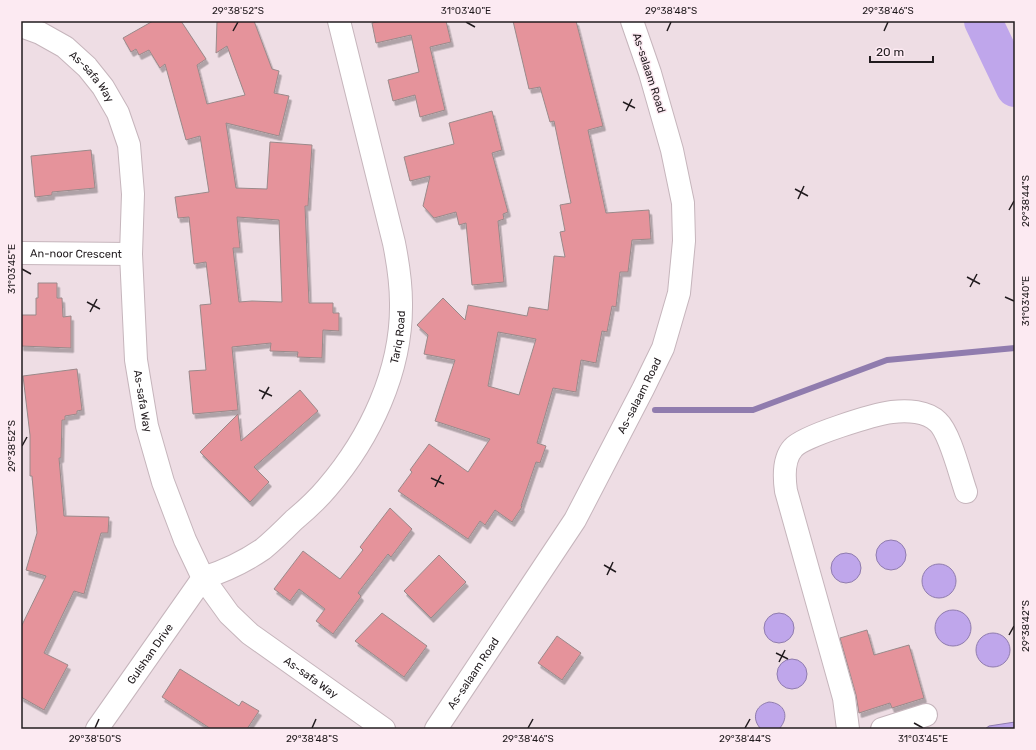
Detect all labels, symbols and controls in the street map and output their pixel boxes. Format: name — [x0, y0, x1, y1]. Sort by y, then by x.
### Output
text: 29°38'52"S — [212, 5, 264, 17]
text: 31°03'40"E — [441, 5, 491, 17]
text: 29°38'48"S — [645, 5, 697, 17]
text: 29°38'46"S — [862, 5, 914, 17]
street label: As-salaam Road — [630, 31, 668, 115]
scale bar — [870, 38, 933, 64]
text: 20 m — [876, 45, 904, 59]
street label: As-safa Way — [67, 48, 117, 104]
text: 29°38'44"S — [1020, 175, 1032, 227]
text: 31°03'45"E — [6, 244, 18, 294]
street label: An-noor Crescent — [30, 247, 123, 260]
text: 31°03'40"E — [1020, 276, 1032, 326]
street label: Tariq Road — [387, 310, 407, 365]
street label: As-salaam Road — [615, 356, 664, 436]
street label: As-safa Way — [131, 369, 155, 434]
text: 29°38'52"S — [6, 420, 18, 472]
text: 29°38'42"S — [1020, 600, 1032, 652]
street label: Gulshan Drive — [124, 621, 176, 687]
street label: As-salaam Road — [445, 635, 502, 712]
street label: As-safa Way — [282, 654, 341, 701]
text: 29°38'50"S — [69, 733, 121, 745]
text: 29°38'48"S — [286, 733, 338, 745]
text: 29°38'46"S — [502, 733, 554, 745]
text: 29°38'44"S — [719, 733, 771, 745]
text: 31°03'45"E — [898, 733, 948, 745]

